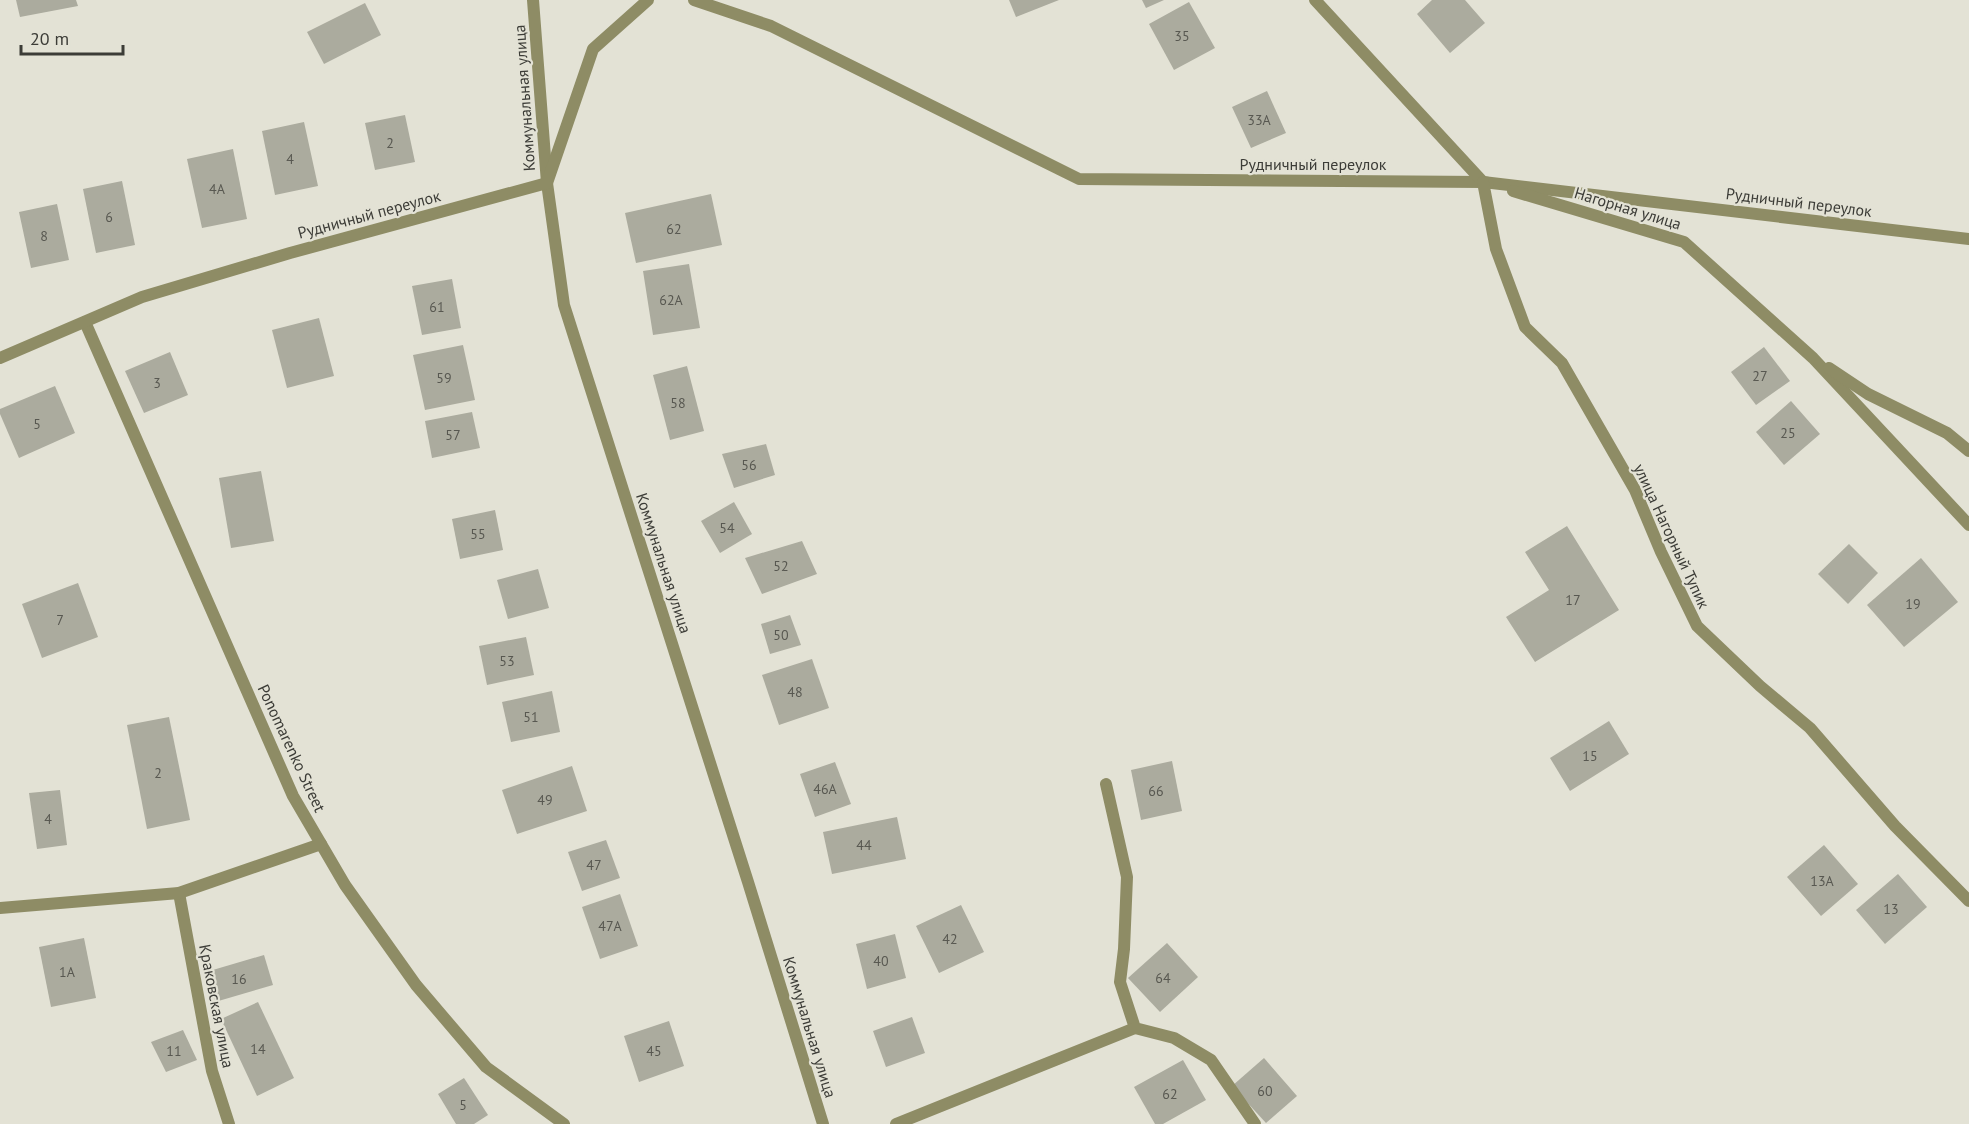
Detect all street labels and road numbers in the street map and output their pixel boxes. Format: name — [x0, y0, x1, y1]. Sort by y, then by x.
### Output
street label: Коммунальная улица — [509, 24, 539, 172]
street label: Рудничный переулок — [1240, 154, 1387, 174]
street label: Нагорная улица — [1572, 182, 1684, 234]
street label: Рудничный переулок — [1725, 183, 1873, 221]
street label: Рудничный переулок — [295, 185, 443, 243]
street label: улица Нагорный Тупик — [1630, 460, 1714, 612]
street label: Коммунальная улица — [632, 490, 696, 636]
street label: Ponomarenko Street — [254, 681, 331, 816]
street label: Краковская улица — [195, 942, 239, 1070]
street label: Коммунальная улица — [779, 954, 841, 1100]

